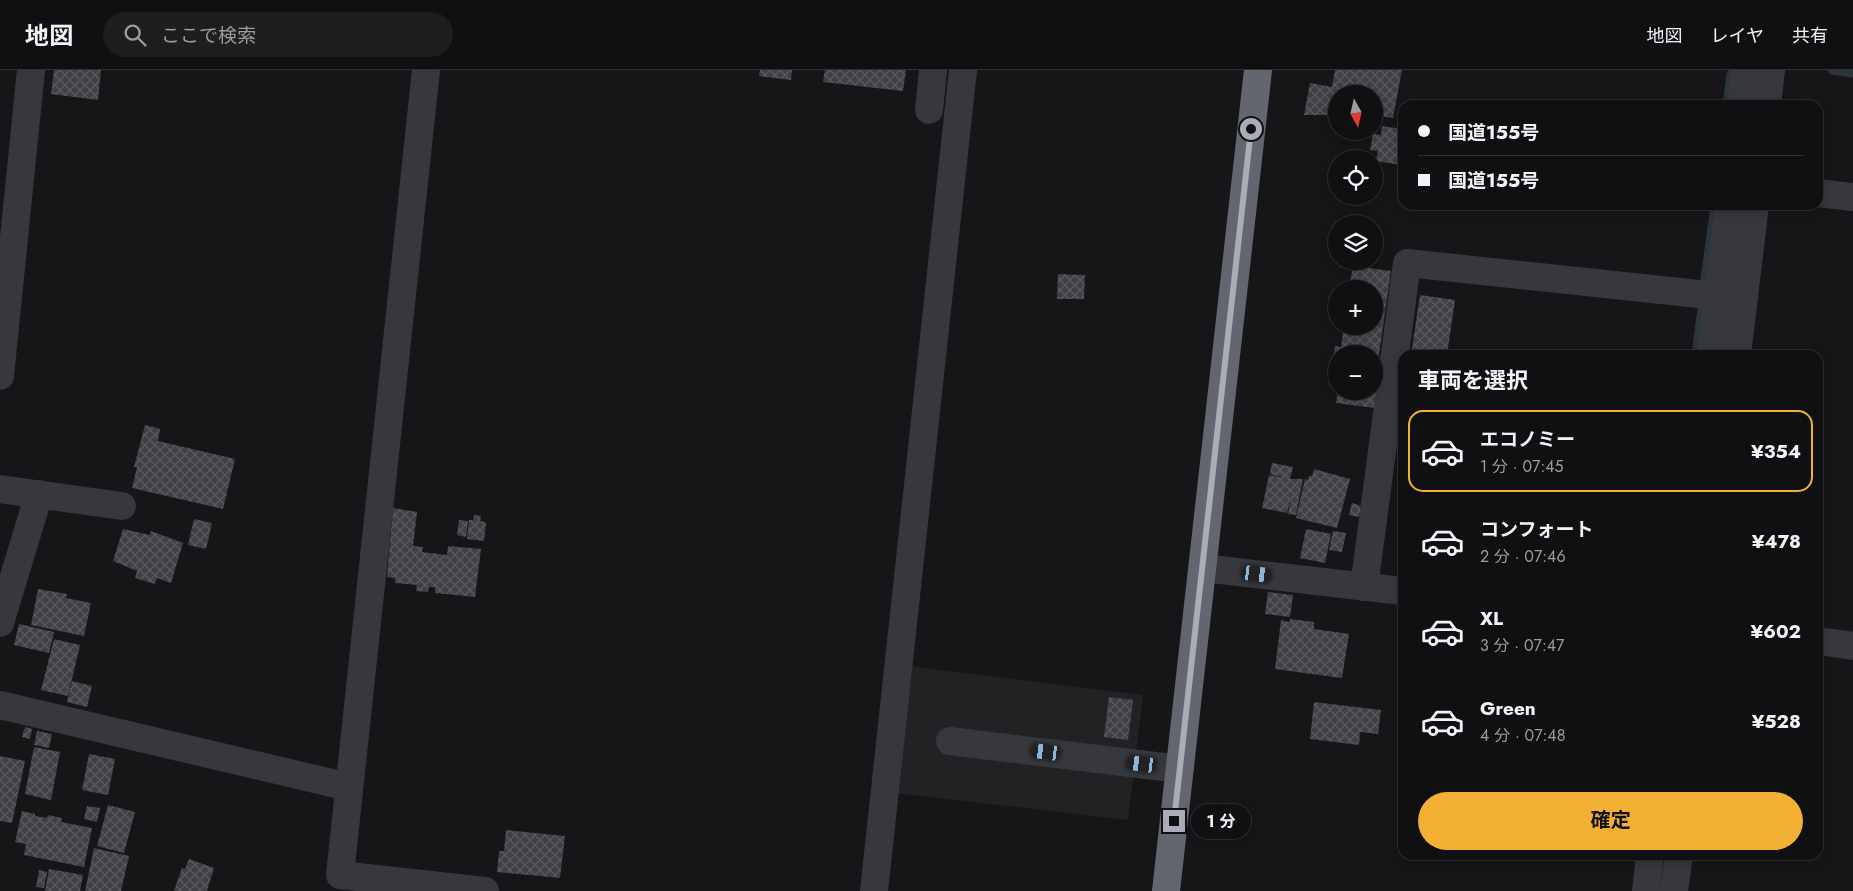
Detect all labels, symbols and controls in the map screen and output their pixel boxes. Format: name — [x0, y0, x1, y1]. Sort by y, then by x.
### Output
search box — [103, 12, 453, 57]
text: 地図 — [25, 18, 73, 53]
icon: search — [121, 21, 149, 49]
text: ここで検索 — [161, 22, 256, 49]
text: 地図 — [1647, 23, 1683, 49]
text: レイヤ — [1711, 23, 1764, 49]
text: 共有 — [1792, 23, 1828, 49]
north arrow — [1328, 85, 1382, 140]
map controls — [1328, 85, 1383, 400]
route start — [1240, 118, 1262, 140]
text: 国道155号 — [1448, 119, 1539, 146]
button: locate — [1328, 150, 1383, 205]
text: 国道155号 — [1448, 167, 1539, 194]
button: layers — [1328, 215, 1383, 270]
button: + — [1328, 280, 1383, 335]
button: − — [1328, 345, 1383, 400]
text: 車両を選択 — [1418, 364, 1528, 396]
text: エコノミー — [1480, 426, 1575, 453]
icon: car — [1420, 429, 1465, 474]
text: ¥354 — [1751, 438, 1801, 465]
text: 1 分 · 07:45 — [1480, 455, 1564, 478]
text: コンフォート — [1480, 516, 1593, 543]
icon: car — [1420, 519, 1465, 564]
text: ¥478 — [1752, 528, 1801, 555]
text: 2 分 · 07:46 — [1480, 545, 1566, 568]
car — [1241, 565, 1272, 583]
text: XL — [1480, 605, 1503, 632]
icon: car — [1420, 609, 1465, 654]
text: ¥602 — [1751, 618, 1801, 645]
text: 3 分 · 07:47 — [1480, 634, 1564, 657]
text: Green — [1480, 695, 1536, 722]
icon: car — [1420, 699, 1465, 744]
text: ¥528 — [1752, 708, 1801, 735]
text: 4 分 · 07:48 — [1480, 724, 1565, 747]
car — [1030, 743, 1061, 761]
car — [1126, 755, 1157, 773]
button: 確定 — [1418, 792, 1803, 850]
callout: 1 分 — [1192, 804, 1252, 838]
route end — [1163, 810, 1185, 832]
text: 1 分 — [1207, 810, 1235, 833]

